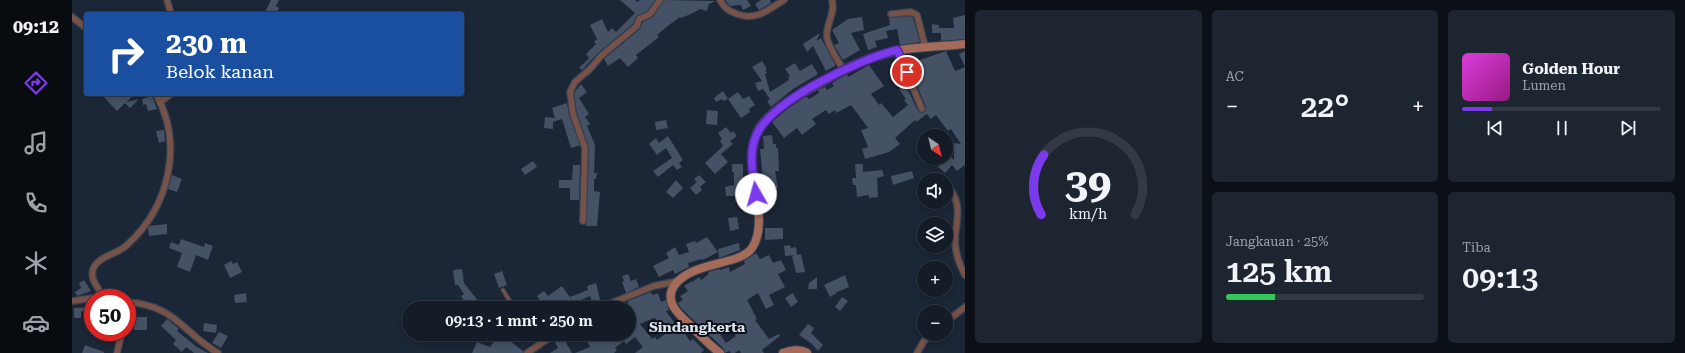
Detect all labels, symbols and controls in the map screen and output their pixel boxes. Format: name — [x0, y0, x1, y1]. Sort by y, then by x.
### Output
text: 09:12 — [13, 16, 59, 37]
text: 230 m — [166, 27, 247, 60]
icon: right — [100, 28, 152, 80]
pin — [890, 55, 924, 89]
text: Golden Hour — [1522, 60, 1620, 78]
text: Belok kanan — [166, 61, 274, 82]
icon: arrive — [896, 61, 918, 83]
icon: directions — [22, 69, 50, 97]
text: AC — [1226, 69, 1244, 84]
text: Lumen — [1522, 78, 1566, 93]
text: 22° — [1301, 89, 1349, 124]
text: − — [1226, 94, 1238, 119]
text: + — [1412, 94, 1424, 119]
icon: previous — [1484, 117, 1506, 139]
icon: pause — [1551, 117, 1573, 139]
icon: next — [1617, 117, 1639, 139]
icon: music — [22, 129, 50, 157]
north arrow — [917, 129, 953, 165]
map controls — [917, 129, 953, 341]
text: 39 — [1065, 158, 1112, 207]
position arrow — [735, 173, 777, 215]
button: sound — [917, 173, 953, 209]
icon: phone — [22, 189, 50, 217]
text: km/h — [1069, 205, 1107, 221]
button: layers — [917, 217, 953, 253]
text: Jangkauan · 25% — [1226, 234, 1328, 249]
text: Tiba — [1462, 240, 1490, 255]
icon: climate — [22, 249, 50, 277]
text: 125 km — [1226, 254, 1332, 289]
text: 09:13 — [1462, 260, 1538, 295]
button: + — [917, 261, 953, 297]
speed limit sign: 50 — [84, 289, 136, 341]
button: − — [917, 305, 953, 341]
icon: car — [22, 309, 50, 337]
text: 09:13 · 1 mnt · 250 m — [445, 312, 593, 330]
district label: Sindangkerta — [649, 319, 746, 335]

